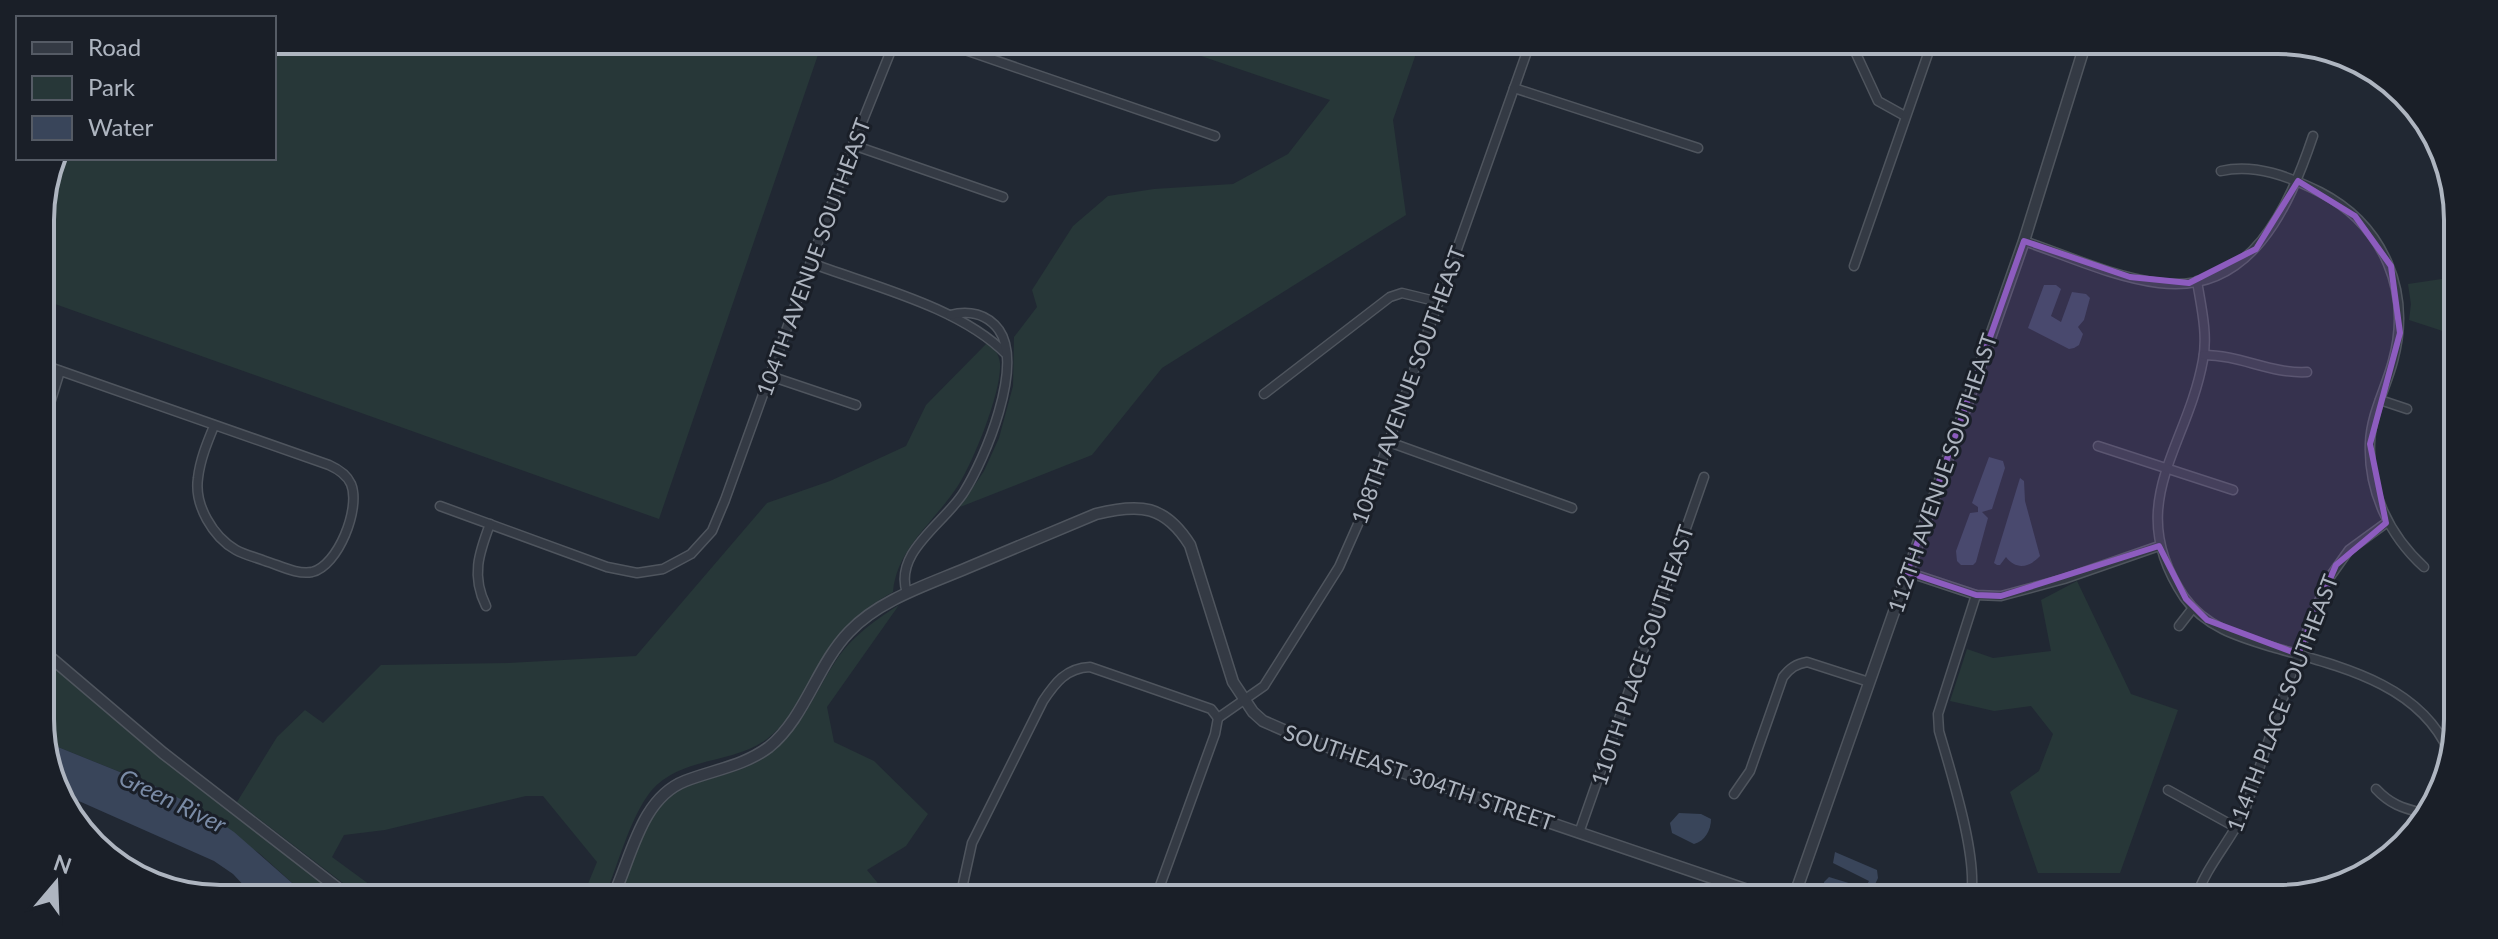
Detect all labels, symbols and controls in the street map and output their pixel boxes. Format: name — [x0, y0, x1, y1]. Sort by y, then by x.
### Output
legend — [16, 16, 276, 160]
text: Road — [88, 32, 141, 61]
text: Park — [88, 72, 136, 101]
text: Water — [88, 112, 153, 141]
street label: 104TH AVENUE SOUTHEAST — [750, 114, 876, 400]
street label: 108TH AVENUE SOUTHEAST — [1345, 242, 1471, 528]
street label: 112TH AVENUE SOUTHEAST — [1881, 330, 2003, 616]
street label: 110TH PLACE SOUTHEAST — [1585, 521, 1699, 789]
street label: 114TH PLACE SOUTHEAST — [2220, 570, 2344, 836]
street label: SOUTHEAST 304TH STREET — [1280, 718, 1558, 836]
water label: Green River — [115, 762, 232, 839]
north arrow — [16, 843, 96, 923]
text: N — [50, 848, 75, 879]

